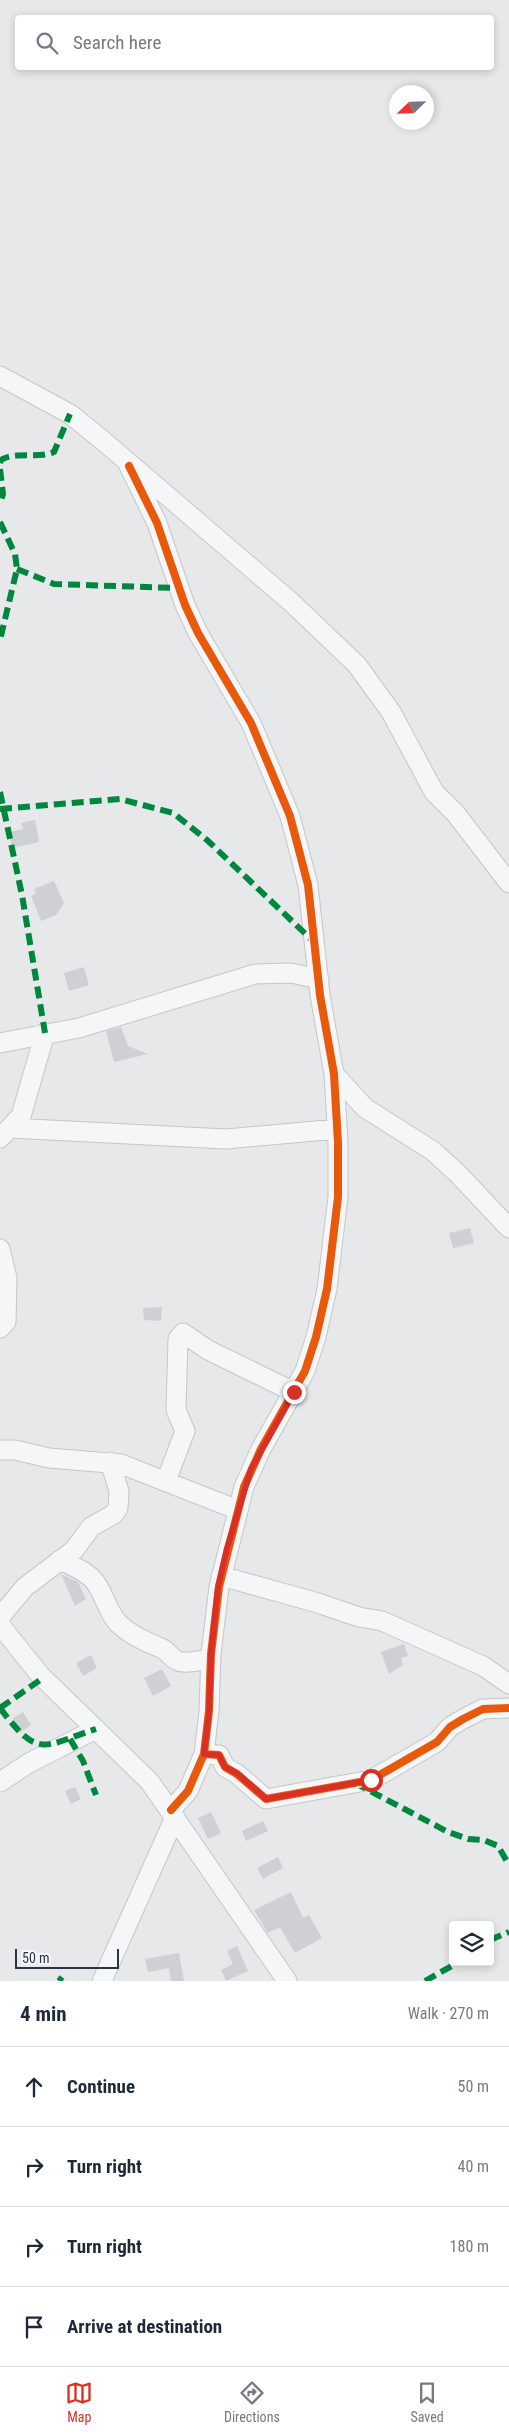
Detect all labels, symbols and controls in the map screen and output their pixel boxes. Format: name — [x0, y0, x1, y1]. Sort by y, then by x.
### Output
search box — [15, 15, 494, 70]
icon: search — [33, 29, 61, 57]
text: Search here — [73, 31, 161, 54]
north arrow — [389, 85, 434, 130]
route end — [283, 1381, 306, 1404]
route start — [360, 1769, 383, 1792]
map controls — [449, 1921, 494, 1966]
button: layers — [449, 1921, 494, 1966]
scale bar — [15, 1946, 119, 1969]
text: 50 m — [22, 1950, 50, 1966]
text: 4 min — [20, 2002, 67, 2026]
text: Walk · 270 m — [408, 2004, 489, 2023]
icon: ahead — [20, 2073, 48, 2101]
text: Continue — [67, 2075, 135, 2098]
text: 50 m — [457, 2077, 489, 2096]
icon: right — [20, 2153, 48, 2181]
text: Turn right — [67, 2155, 142, 2178]
text: 40 m — [457, 2157, 489, 2176]
icon: right — [20, 2233, 48, 2261]
text: Turn right — [67, 2235, 142, 2258]
text: 180 m — [450, 2237, 489, 2256]
icon: arrive — [20, 2313, 48, 2341]
text: Arrive at destination — [67, 2315, 222, 2338]
tab: Map — [65, 2379, 93, 2425]
tab: Directions — [224, 2379, 280, 2425]
tab: Saved — [410, 2379, 444, 2425]

